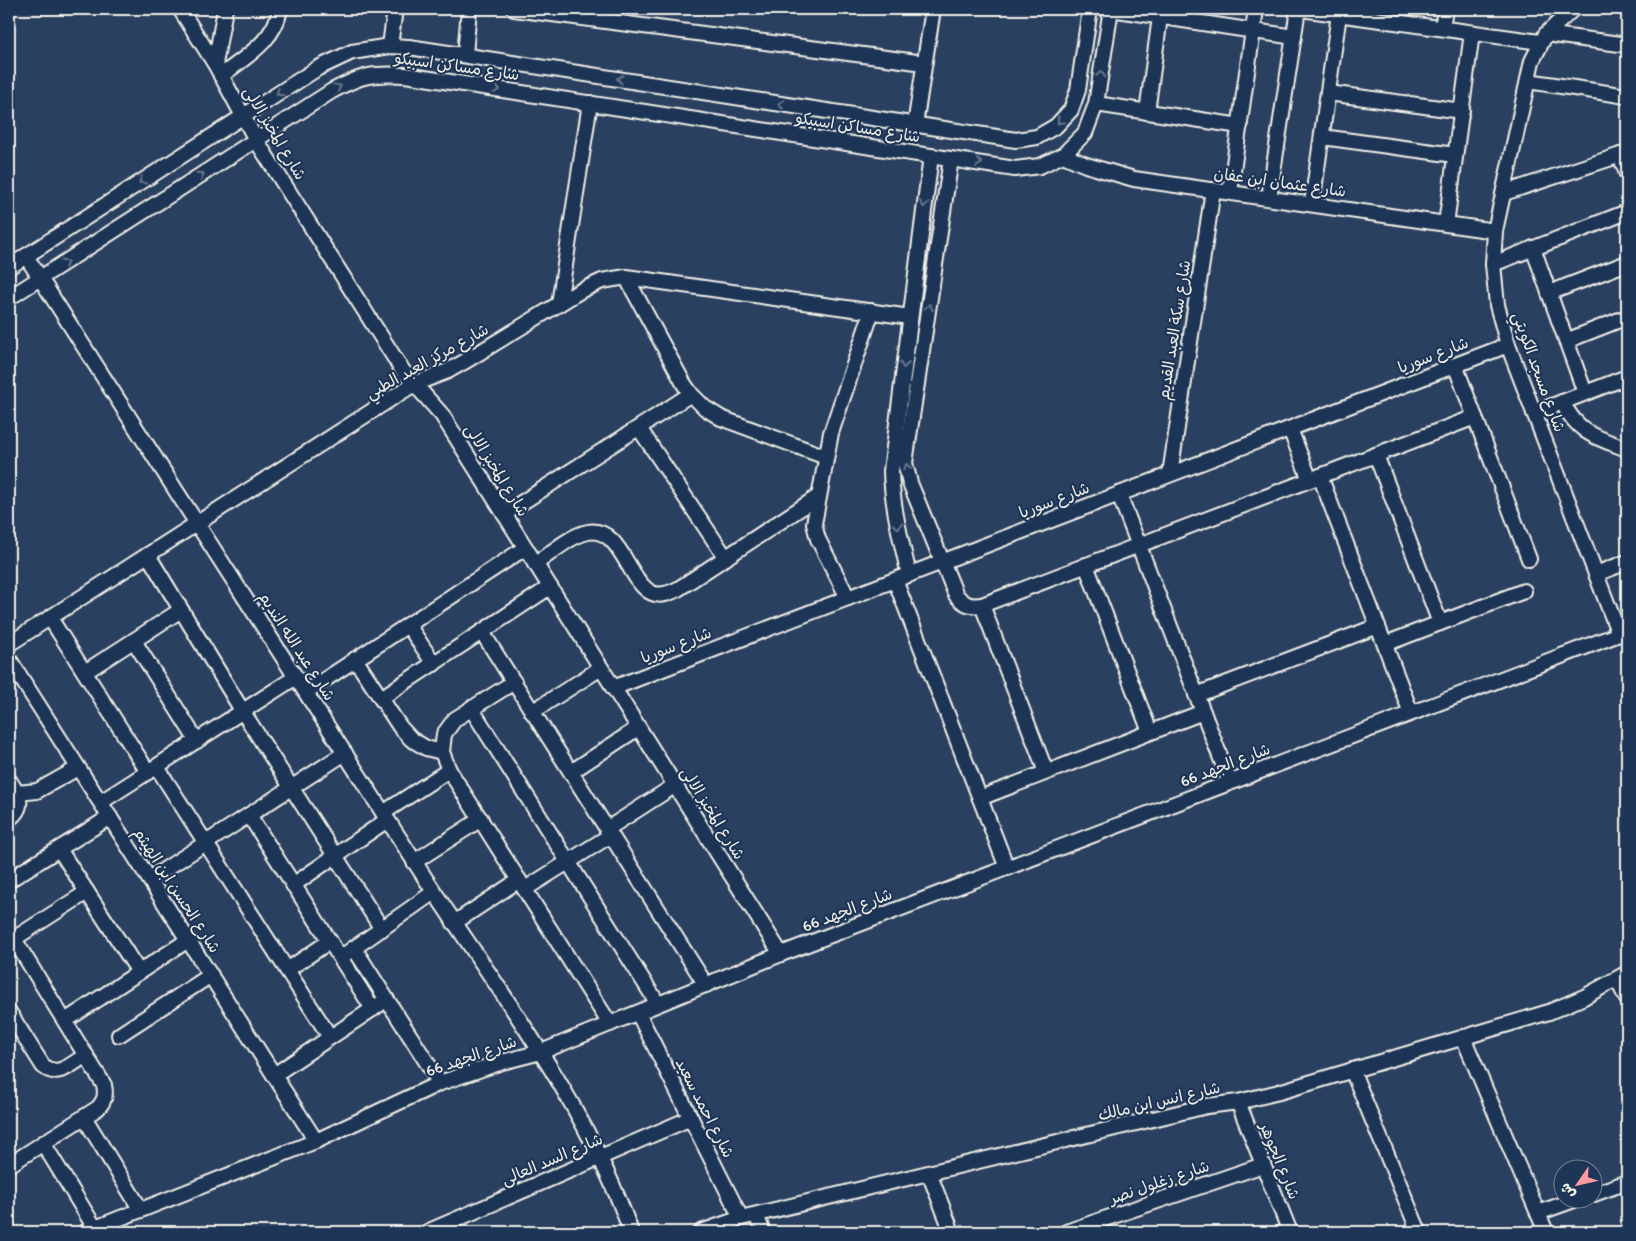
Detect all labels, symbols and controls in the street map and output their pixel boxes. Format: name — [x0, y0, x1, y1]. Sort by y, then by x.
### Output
street label: شارع مساكن اسبيكو — [391, 48, 521, 86]
one-way arrow — [1096, 70, 1106, 78]
one-way arrow — [616, 74, 624, 85]
street label: شارع المخبز الالى — [238, 83, 310, 184]
one-way arrow — [493, 83, 501, 94]
one-way arrow — [333, 84, 342, 94]
one-way arrow — [275, 87, 284, 96]
one-way arrow — [776, 99, 784, 110]
street label: شارع مساكن اسبيكو — [792, 107, 922, 148]
one-way arrow — [1057, 115, 1066, 124]
one-way arrow — [974, 158, 983, 168]
street label: شارع عثمان ابن عفان — [1212, 163, 1347, 203]
one-way arrow — [196, 172, 205, 181]
one-way arrow — [139, 175, 148, 184]
one-way arrow — [920, 200, 930, 209]
street label: شارع سكة العبد القديم — [1154, 259, 1197, 402]
one-way arrow — [60, 260, 69, 270]
one-way arrow — [923, 302, 933, 311]
street label: شارع مسجد الكويتي — [1504, 309, 1570, 436]
street label: شارع مركز العبد الطبي — [362, 319, 494, 407]
street label: شارع سوريا — [1395, 333, 1472, 379]
one-way arrow — [899, 362, 910, 370]
street label: شارع المخبز الالى — [459, 420, 533, 521]
one-way arrow — [902, 463, 913, 471]
street label: شارع سوريا — [1016, 478, 1093, 524]
one-way arrow — [892, 522, 903, 531]
street label: شارع عبد الله النديم — [252, 588, 339, 706]
street label: شارع سوريا — [638, 623, 715, 669]
street label: شارع الجهد 66 — [1177, 739, 1273, 793]
street label: شارع المخبز الالى — [675, 763, 749, 864]
street label: شارع الحسن ابن الهيثم — [127, 824, 225, 958]
street label: شارع الجهد 66 — [799, 884, 895, 938]
street label: شارع الجهد 66 — [423, 1032, 520, 1082]
street label: شارع احمد سعيد — [670, 1055, 738, 1162]
street label: شارع انس ابن مالك — [1096, 1078, 1222, 1126]
street label: شارع الجوهر — [1253, 1118, 1304, 1203]
street label: شارع السد العالى — [498, 1129, 606, 1191]
street label: شارع زغلول نصر — [1104, 1156, 1212, 1211]
north arrow — [1554, 1158, 1604, 1208]
text: ش — [1556, 1180, 1579, 1202]

